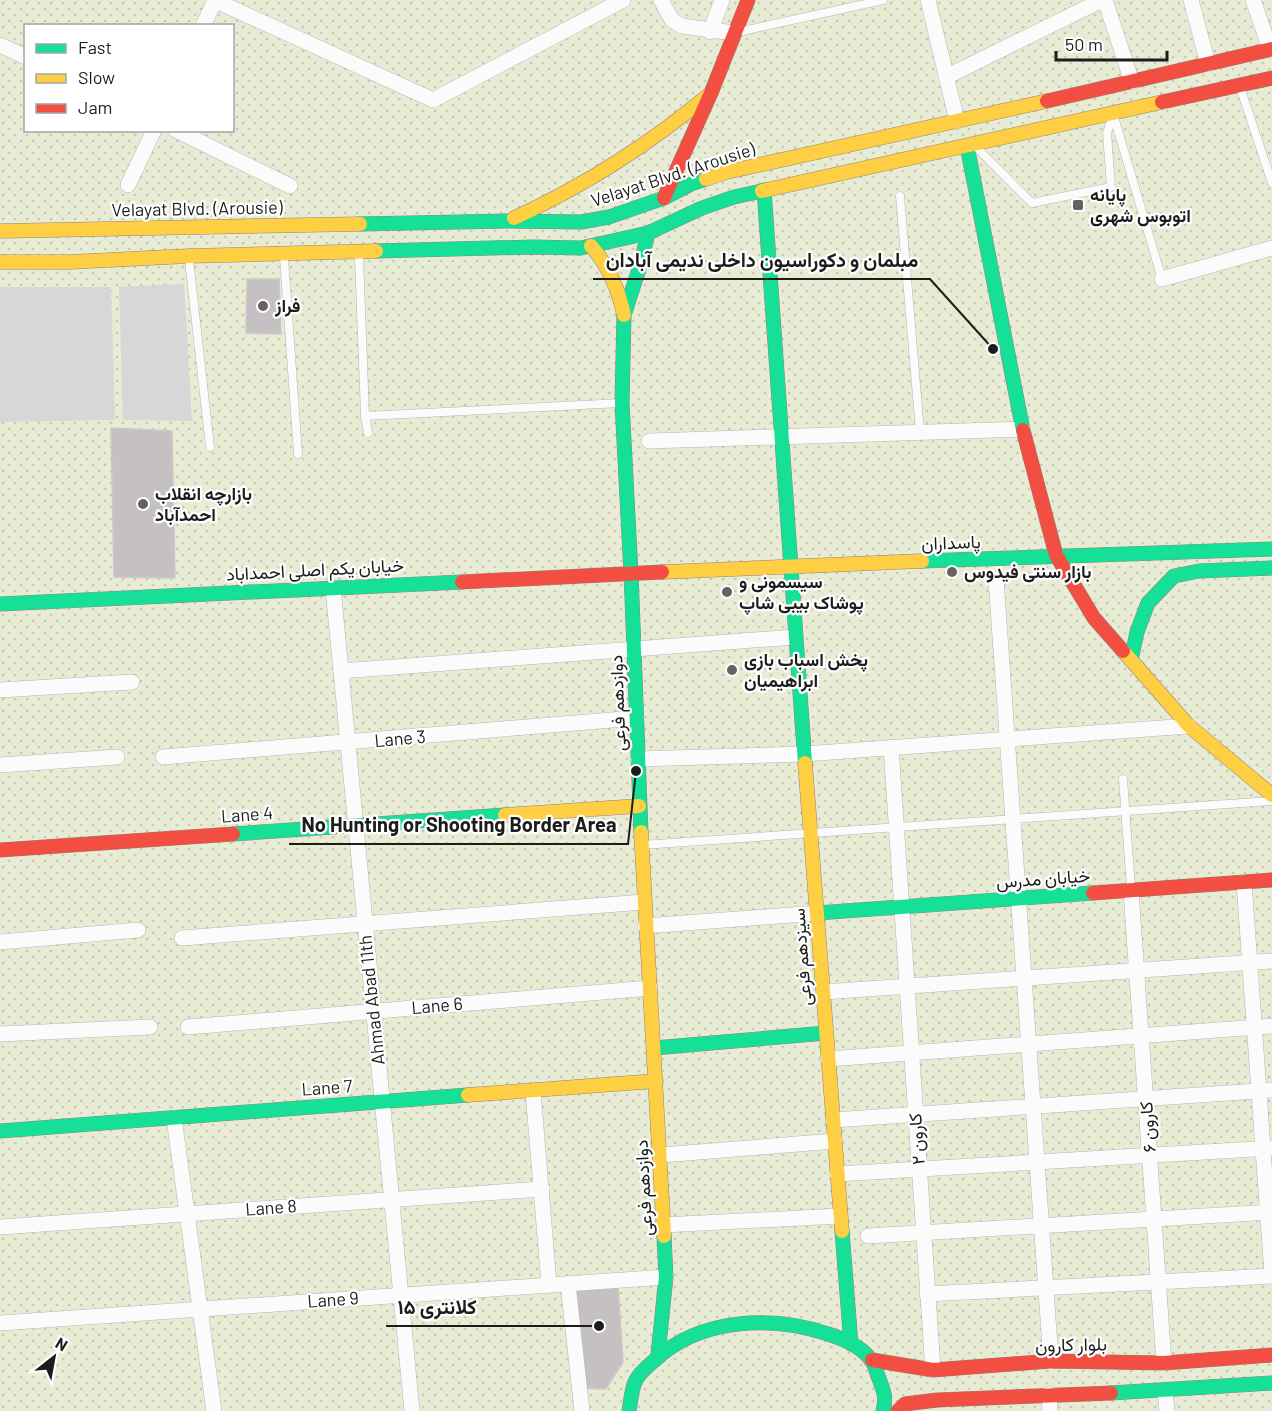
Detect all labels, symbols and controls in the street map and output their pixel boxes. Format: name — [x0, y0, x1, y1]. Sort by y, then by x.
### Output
legend — [24, 24, 234, 132]
scale bar — [1056, 24, 1167, 62]
text: 50 m — [1065, 33, 1103, 55]
text: Fast — [78, 36, 112, 58]
text: Slow — [78, 66, 115, 88]
text: Jam — [78, 96, 112, 118]
street label: Velayat Blvd. (Arousie) — [588, 137, 758, 211]
place label: پایانه اتوبوس شهری — [1090, 183, 1191, 227]
street label: Velayat Blvd. (Arousie) — [111, 196, 283, 220]
marker: پایانه اتوبوس شهری — [1071, 198, 1085, 212]
callout: مبلمان و دکوراسیون داخلی ندیمی آبادان — [593, 241, 930, 279]
text: مبلمان و دکوراسیون داخلی ندیمی آبادان — [606, 247, 918, 273]
place label: فراز — [274, 294, 301, 317]
marker: فراز — [256, 299, 270, 313]
place label: بازارچه انقلاب احمدآباد — [155, 482, 252, 526]
marker: بازارچه انقلاب احمدآباد — [136, 497, 150, 511]
street label: پاسداران — [921, 530, 981, 556]
street label: خیابان یکم اصلی احمداباد — [225, 553, 405, 587]
place label: بازار سنتی فیدوس — [964, 560, 1092, 583]
marker: بازار سنتی فیدوس — [945, 565, 959, 579]
place label: سیسمونی و پوشاک بیبی شاپ — [739, 570, 864, 615]
marker: سیسمونی و پوشاک بیبی شاپ — [720, 585, 734, 599]
place label: پخش اسباب بازی ابراهیمیان — [744, 648, 868, 692]
street label: دوازدهم فرعی — [604, 654, 632, 752]
marker: پخش اسباب بازی ابراهیمیان — [725, 663, 739, 677]
street label: Lane 3 — [373, 725, 427, 751]
street label: Lane 4 — [220, 801, 274, 827]
callout: No Hunting or Shooting Border Area — [289, 806, 628, 844]
text: No Hunting or Shooting Border Area — [302, 812, 616, 836]
street label: خیابان مدرس — [995, 864, 1091, 893]
street label: سیزدهم فرعی — [787, 907, 817, 1007]
street label: Ahmad Abad 11th — [353, 934, 389, 1066]
street label: Lane 6 — [410, 992, 464, 1018]
street label: Lane 7 — [301, 1074, 353, 1100]
street label: کارون ۶ — [1134, 1101, 1161, 1153]
street label: کارون ۲ — [903, 1112, 930, 1166]
street label: دوازدهم فرعی — [629, 1139, 659, 1237]
street label: Lane 8 — [244, 1194, 297, 1220]
street label: Lane 9 — [306, 1286, 359, 1312]
callout: کلانتری ۱۵ — [386, 1288, 489, 1326]
text: کلانتری ۱۵ — [397, 1294, 477, 1320]
north arrow — [24, 1327, 84, 1387]
street label: بلوار کارون — [1035, 1332, 1107, 1357]
text: N — [53, 1333, 71, 1355]

